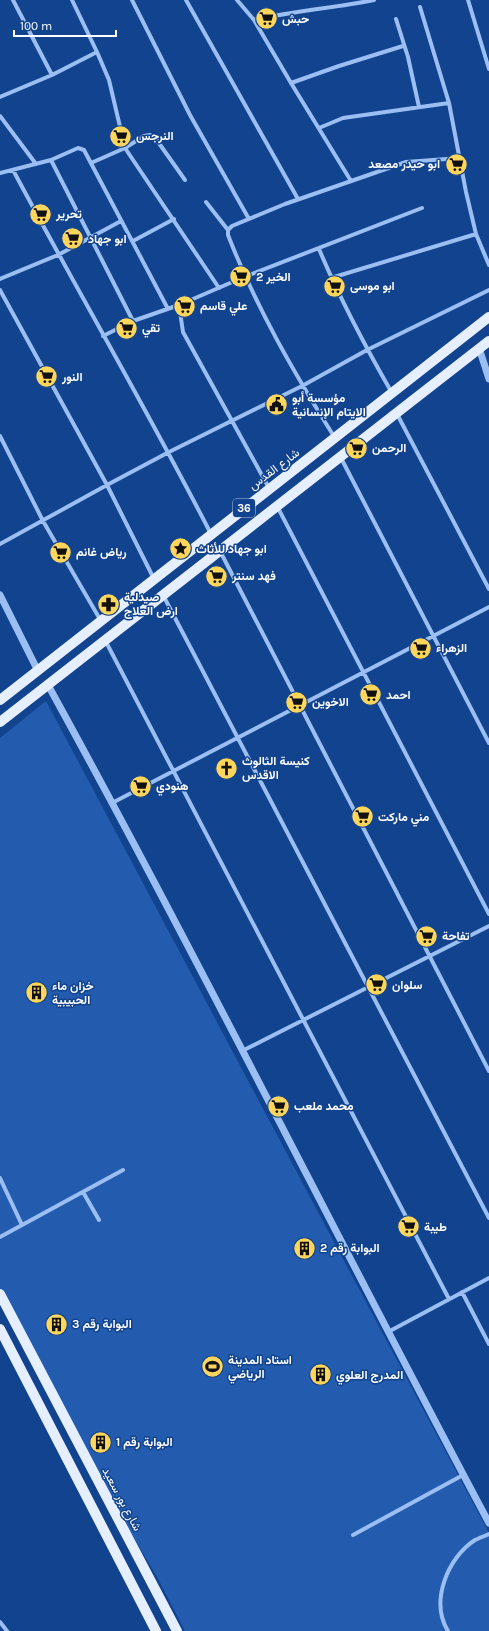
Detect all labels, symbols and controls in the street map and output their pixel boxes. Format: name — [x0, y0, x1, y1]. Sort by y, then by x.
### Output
supermarket icon: حبش — [254, 6, 280, 32]
scale bar — [14, 12, 116, 38]
place label: حبش — [282, 12, 309, 26]
text: 100 m — [20, 19, 52, 33]
supermarket icon: النرجس — [107, 123, 133, 149]
place label: النرجس — [136, 129, 174, 144]
supermarket icon: ابو حيدر مصعد — [443, 151, 469, 177]
place label: ابو حيدر مصعد — [368, 157, 440, 172]
supermarket icon: تحرير — [27, 201, 53, 227]
place label: تحرير — [55, 207, 82, 222]
supermarket icon: ابو جهاد — [59, 226, 85, 252]
place label: ابو جهاد — [88, 232, 127, 247]
supermarket icon: الخير 2 — [228, 264, 254, 290]
place label: الخير 2 — [256, 270, 291, 285]
supermarket icon: ابو موسى — [322, 273, 348, 299]
place label: ابو موسى — [350, 279, 395, 294]
supermarket icon: علي قاسم — [171, 293, 197, 319]
place label: علي قاسم — [200, 299, 247, 316]
supermarket icon: تقي — [113, 315, 139, 341]
place label: تقي — [142, 321, 160, 338]
supermarket icon: النور — [34, 364, 60, 390]
place label: النور — [61, 370, 83, 385]
place label: مؤسسة أبو الايتام الإنسانية — [292, 391, 366, 420]
public building icon: مؤسسة أبو الايتام الإنسانية — [264, 392, 290, 418]
supermarket icon: الرحمن — [343, 435, 369, 461]
place label: الرحمن — [372, 441, 406, 456]
street label: شارع القدس — [246, 445, 303, 494]
road number: 36 — [233, 499, 255, 517]
place icon: ابو جهاد للأثاث — [168, 536, 194, 562]
supermarket icon: رياض غانم — [47, 539, 73, 565]
place label: ابو جهاد للأثاث — [196, 542, 267, 557]
place label: رياض غانم — [76, 545, 127, 560]
supermarket icon: فهد سنتر — [203, 563, 229, 589]
place label: فهد سنتر — [231, 569, 276, 584]
place label: صيدلية ارض العلاج — [124, 590, 178, 619]
pharmacy icon: صيدلية ارض العلاج — [96, 591, 122, 617]
supermarket icon: الزهراء — [408, 635, 434, 661]
place label: الزهراء — [436, 641, 467, 656]
supermarket icon: احمد — [357, 682, 383, 708]
place label: احمد — [386, 688, 411, 702]
supermarket icon: الاخوين — [283, 689, 309, 715]
place label: الاخوين — [312, 695, 349, 710]
place label: كنيسة الثالوث الاقدس — [242, 754, 310, 782]
church icon: كنيسة الثالوث الاقدس — [214, 755, 240, 781]
supermarket icon: هنودي — [127, 773, 153, 799]
place label: هنودي — [156, 779, 189, 796]
supermarket icon: مني ماركت — [349, 804, 375, 830]
place label: مني ماركت — [378, 810, 430, 827]
supermarket icon: تفاحة — [414, 923, 440, 949]
place label: تفاحة — [442, 929, 470, 943]
supermarket icon: سلوان — [364, 972, 390, 998]
place label: سلوان — [392, 978, 423, 993]
place label: خزان ماء الحبيبية — [52, 979, 94, 1007]
building icon: خزان ماء الحبيبية — [24, 980, 50, 1006]
supermarket icon: محمد ملعب — [266, 1093, 292, 1119]
place label: محمد ملعب — [294, 1099, 354, 1113]
supermarket icon: طيبة — [395, 1214, 421, 1240]
place label: طيبة — [424, 1220, 447, 1234]
building icon: البوابة رقم 2 — [292, 1235, 318, 1261]
place label: البوابة رقم 2 — [320, 1241, 380, 1256]
building icon: البوابة رقم 3 — [43, 1311, 69, 1337]
place label: البوابة رقم 3 — [72, 1317, 132, 1332]
place label: استاد المدينة الرياضي — [228, 1353, 292, 1384]
sports icon: استاد المدينة الرياضي — [200, 1354, 226, 1380]
building icon: المدرج العلوي — [307, 1362, 333, 1388]
place label: المدرج العلوي — [336, 1368, 403, 1385]
building icon: البوابة رقم 1 — [87, 1429, 113, 1455]
place label: البوابة رقم 1 — [116, 1435, 173, 1450]
street label: شارع بور سعيد — [98, 1465, 145, 1534]

